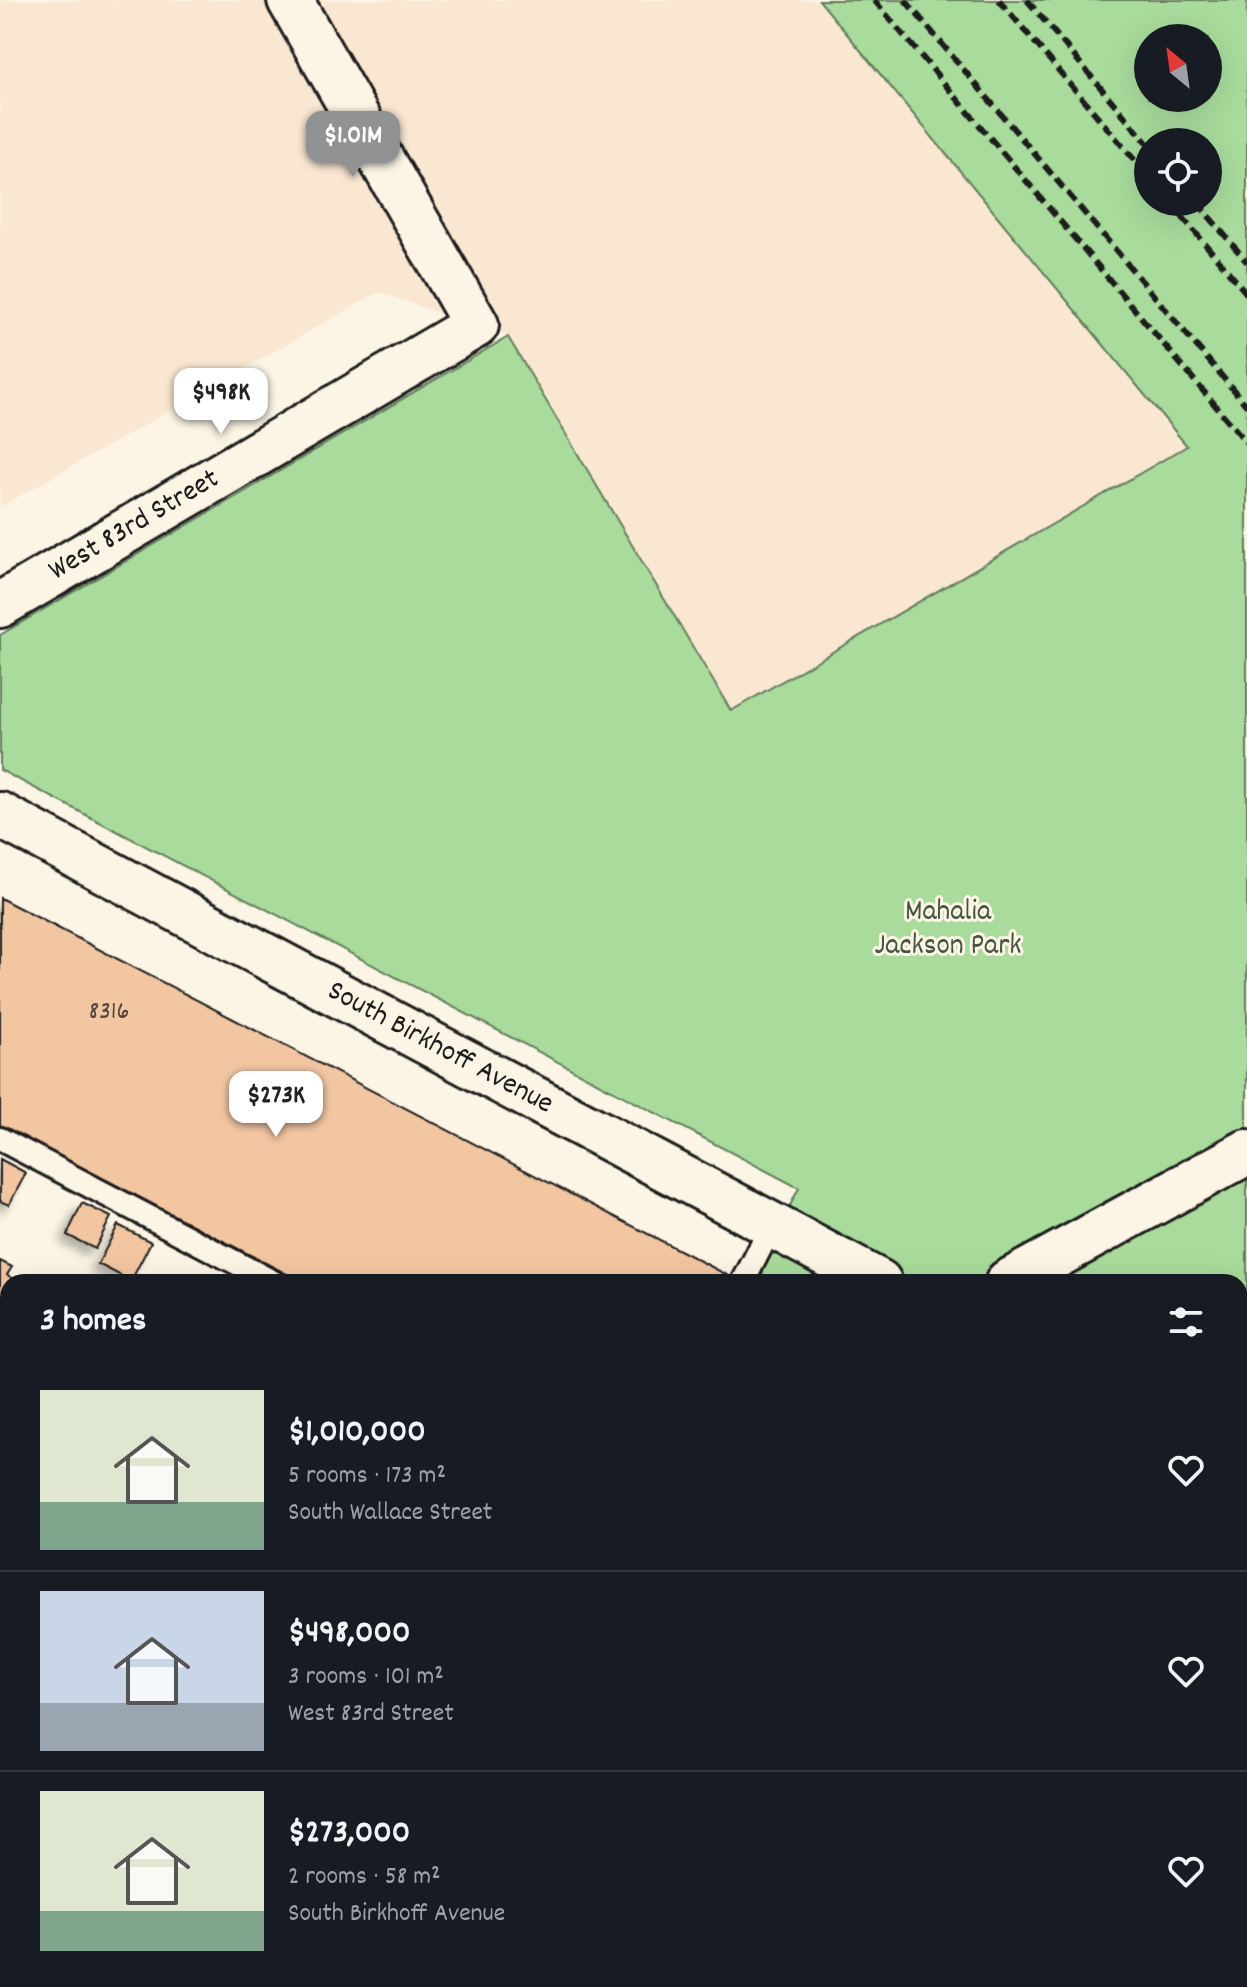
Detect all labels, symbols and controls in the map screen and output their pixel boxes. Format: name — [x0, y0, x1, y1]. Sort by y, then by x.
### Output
north arrow — [1134, 24, 1222, 112]
map controls — [1134, 24, 1222, 216]
pin: $1.01M — [288, 111, 418, 179]
text: $1.01M — [324, 118, 382, 155]
button: locate — [1134, 128, 1222, 216]
pin: $498K — [165, 368, 277, 436]
text: $498K — [192, 375, 250, 412]
street label: West 83rd Street — [41, 459, 228, 593]
park label: Mahalia Jackson Park — [874, 892, 1022, 969]
street label: South Birkhoff Avenue — [319, 971, 561, 1126]
house number: 8316 — [89, 994, 129, 1031]
pin: $273K — [220, 1071, 332, 1139]
text: $273K — [247, 1078, 305, 1115]
text: 3 homes — [40, 1298, 146, 1347]
icon: filters — [1164, 1300, 1208, 1344]
text: $1,010,000 — [288, 1409, 426, 1458]
icon: home — [104, 1422, 200, 1518]
icon: heart — [1164, 1448, 1208, 1492]
text: 5 rooms · 173 m² — [288, 1458, 446, 1495]
text: South Wallace Street — [288, 1495, 492, 1532]
text: $498,000 — [288, 1610, 411, 1659]
icon: home — [104, 1623, 200, 1719]
icon: heart — [1164, 1649, 1208, 1693]
text: 3 rooms · 101 m² — [288, 1659, 444, 1696]
text: West 83rd Street — [288, 1696, 454, 1733]
text: $273,000 — [288, 1810, 410, 1859]
icon: home — [104, 1823, 200, 1919]
icon: heart — [1164, 1849, 1208, 1893]
text: 2 rooms · 58 m² — [288, 1859, 441, 1896]
text: South Birkhoff Avenue — [288, 1896, 505, 1933]

